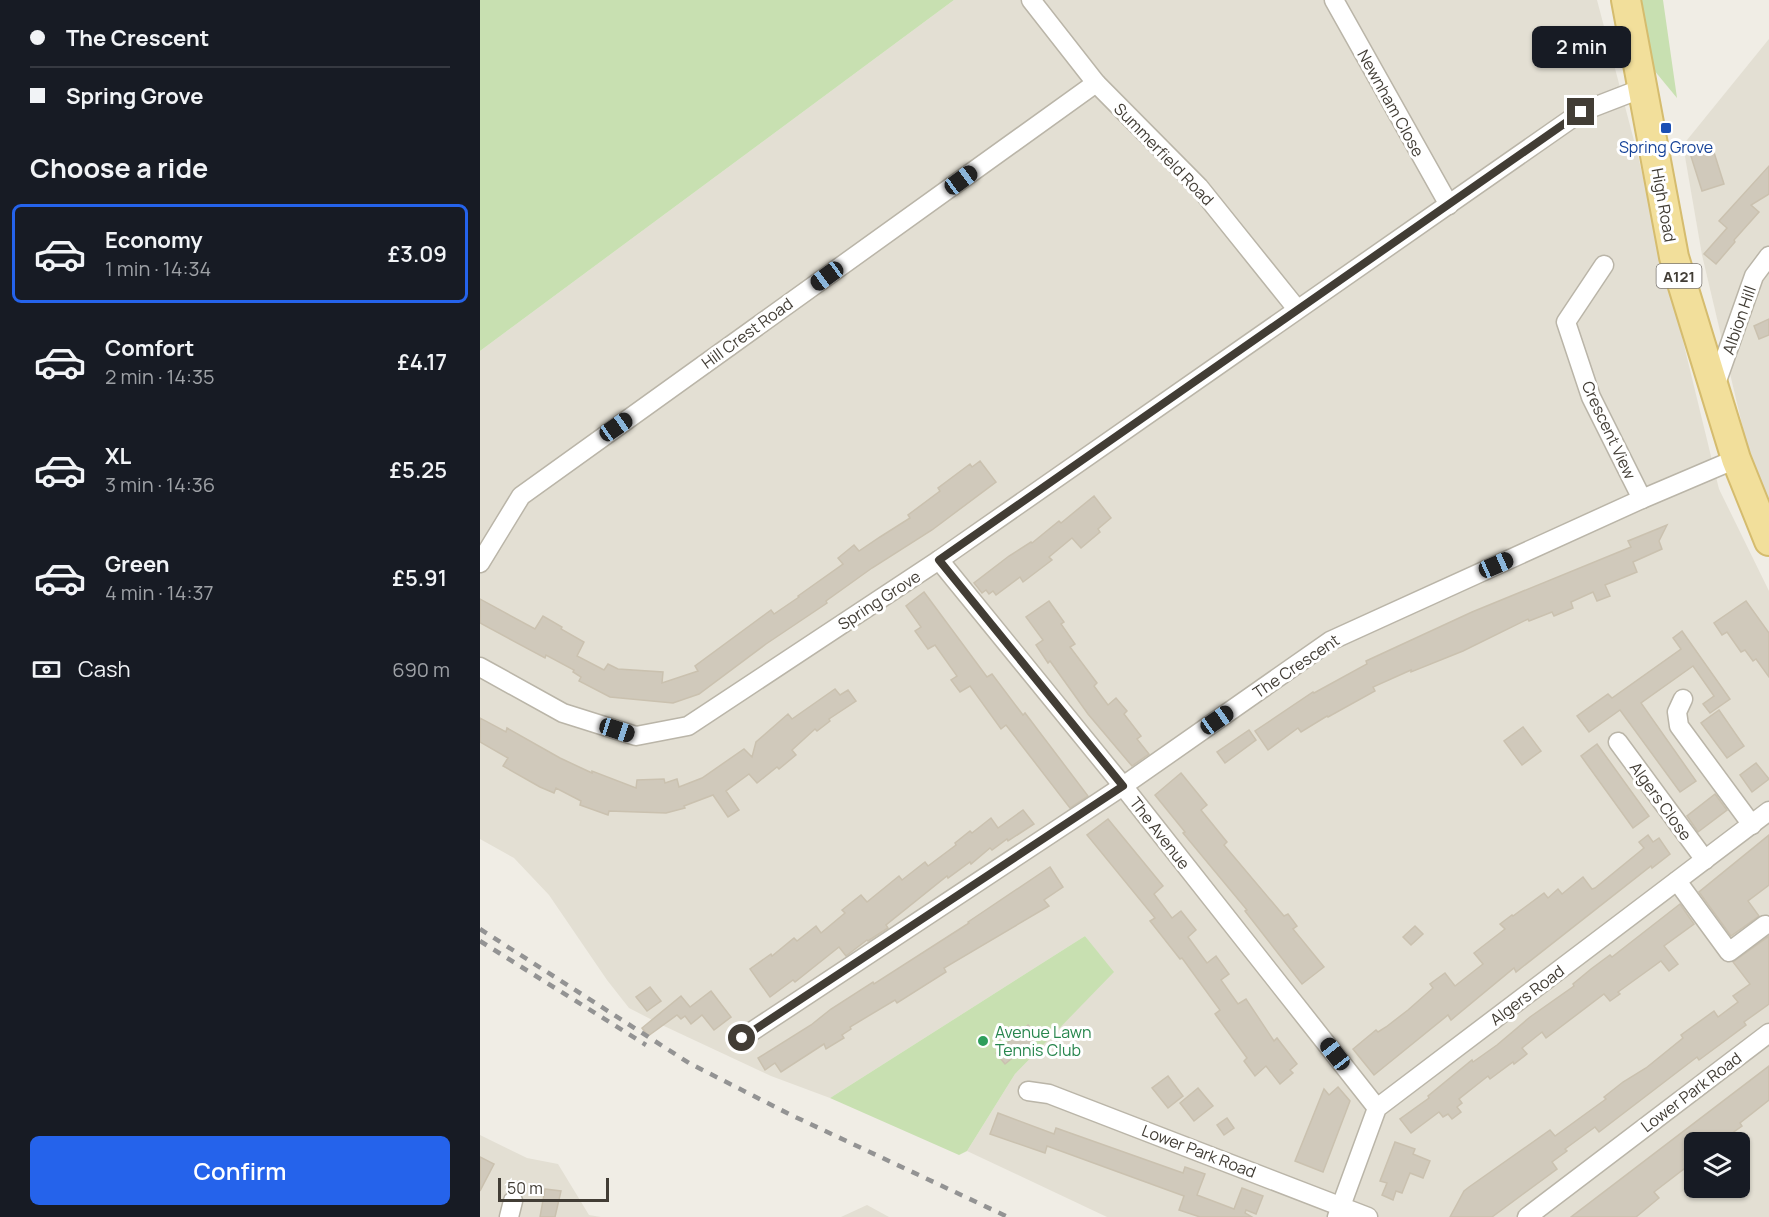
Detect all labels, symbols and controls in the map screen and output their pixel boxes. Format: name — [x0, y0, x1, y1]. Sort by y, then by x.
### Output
text: The Crescent — [66, 23, 209, 53]
callout: 2 min — [1532, 25, 1630, 67]
text: 2 min — [1556, 33, 1607, 60]
street label: Newnham Close — [1352, 46, 1430, 160]
text: Spring Grove — [66, 81, 203, 111]
street label: Summerfield Road — [1109, 98, 1219, 210]
route end — [1567, 98, 1594, 125]
marker: Spring Grove — [1659, 121, 1673, 135]
place label: Spring Grove — [1619, 136, 1713, 158]
text: Choose a ride — [30, 149, 208, 186]
car — [941, 162, 981, 198]
street label: High Road — [1647, 166, 1681, 244]
text: Economy — [105, 225, 203, 255]
icon: car — [33, 227, 87, 281]
text: £3.09 — [388, 239, 447, 269]
text: 1 min · 14:34 — [105, 255, 211, 282]
car — [807, 258, 847, 294]
road number: A121 — [1656, 264, 1702, 288]
street label: Albion Hill — [1717, 283, 1761, 357]
street label: Hill Crest Road — [697, 292, 797, 374]
text: Comfort — [105, 333, 194, 363]
icon: car — [33, 335, 87, 389]
text: £4.17 — [397, 347, 447, 377]
text: 2 min · 14:35 — [105, 363, 215, 390]
street label: Crescent View — [1577, 377, 1641, 483]
car — [596, 409, 636, 445]
text: XL — [105, 441, 131, 471]
icon: car — [33, 443, 87, 497]
text: £5.25 — [390, 455, 447, 485]
text: 3 min · 14:36 — [105, 471, 215, 498]
text: Green — [105, 549, 170, 579]
car — [1476, 549, 1516, 581]
icon: car — [33, 551, 87, 605]
text: £5.91 — [392, 563, 447, 593]
street label: Spring Grove — [833, 565, 925, 635]
text: 4 min · 14:37 — [105, 579, 214, 606]
street label: The Crescent — [1248, 629, 1344, 703]
icon: cash — [30, 653, 63, 686]
text: Cash — [78, 654, 131, 684]
text: 690 m — [392, 656, 450, 683]
car — [1197, 702, 1237, 738]
car — [597, 716, 637, 744]
street label: Algers Close — [1625, 757, 1697, 845]
street label: The Avenue — [1125, 792, 1195, 874]
street label: Algers Road — [1485, 960, 1569, 1030]
place label: Avenue Lawn Tennis Club — [995, 1021, 1092, 1061]
route start — [728, 1024, 755, 1051]
marker: Avenue Lawn Tennis Club — [976, 1034, 990, 1048]
car — [1317, 1034, 1353, 1074]
street label: Lower Park Road — [1636, 1047, 1746, 1137]
street label: Lower Park Road — [1139, 1119, 1259, 1183]
map controls — [1684, 1132, 1750, 1198]
button: layers — [1684, 1132, 1750, 1198]
button: Confirm — [30, 1136, 450, 1205]
scale bar — [498, 1175, 609, 1202]
text: 50 m — [507, 1177, 543, 1199]

